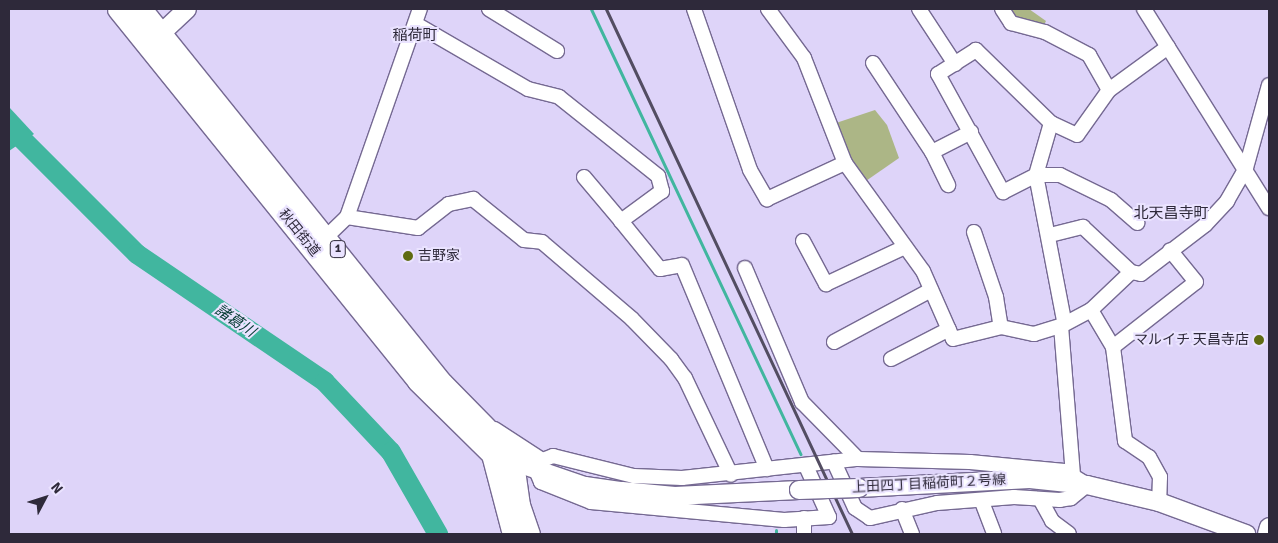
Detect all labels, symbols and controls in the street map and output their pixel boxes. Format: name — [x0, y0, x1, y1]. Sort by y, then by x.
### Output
district label: 稲荷町 — [393, 27, 437, 45]
district label: 北天昌寺町 — [1134, 205, 1208, 223]
street label: 秋田街道 — [275, 206, 323, 260]
road number: 1 — [329, 240, 347, 258]
place label: 吉野家 — [418, 248, 460, 264]
marker: 吉野家 — [402, 250, 414, 262]
water label: 諸葛川 — [211, 301, 259, 341]
place label: マルイチ 天昌寺店 — [1134, 332, 1249, 348]
marker: マルイチ 天昌寺店 — [1253, 334, 1265, 346]
street label: 上田四丁目稲荷町２号線 — [852, 472, 1006, 496]
north arrow — [20, 473, 70, 523]
text: N — [47, 479, 67, 497]

